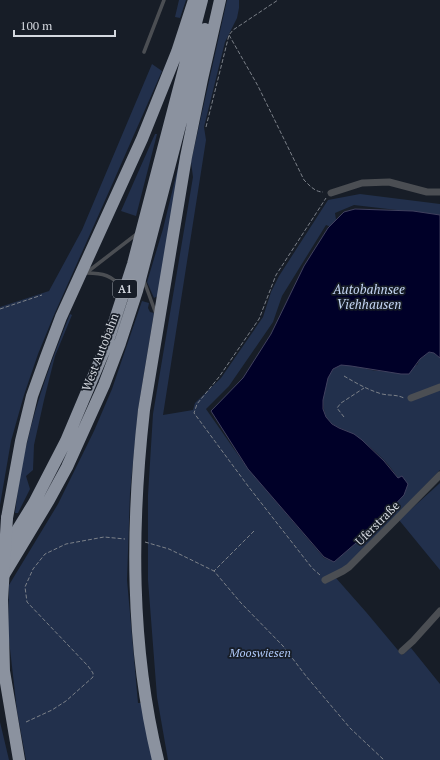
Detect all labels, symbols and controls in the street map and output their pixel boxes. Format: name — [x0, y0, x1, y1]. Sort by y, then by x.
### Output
scale bar — [14, 12, 115, 38]
text: 100 m — [20, 18, 53, 33]
road number: A1 — [113, 280, 137, 298]
water label: Autobahnsee Viehhausen — [332, 280, 405, 313]
street label: West Autobahn — [78, 311, 122, 393]
street label: Uferstraße — [352, 498, 402, 548]
park label: Mooswiesen — [228, 645, 291, 660]

